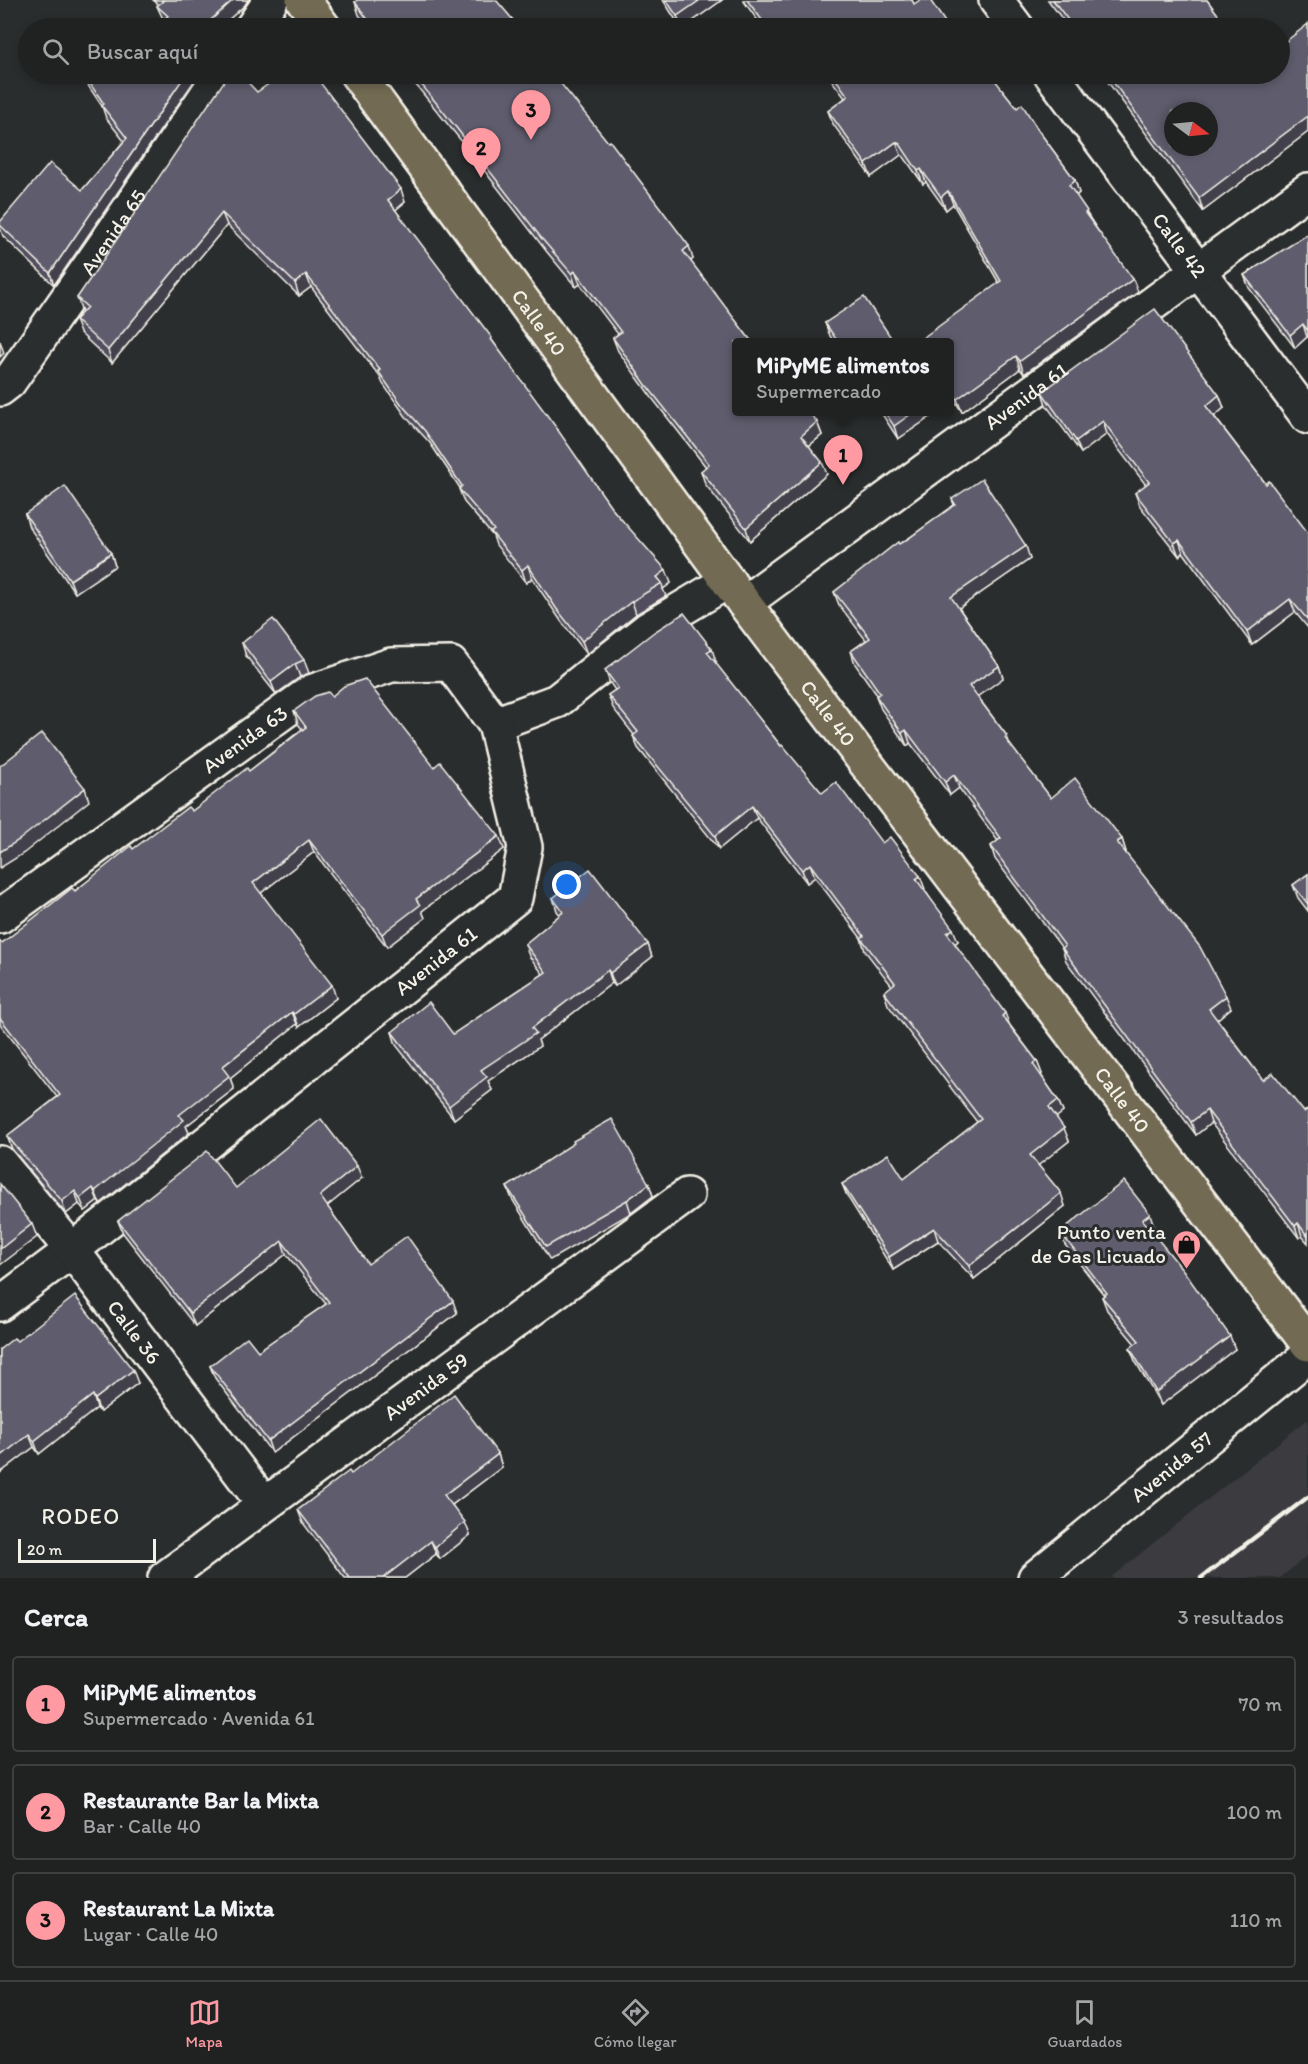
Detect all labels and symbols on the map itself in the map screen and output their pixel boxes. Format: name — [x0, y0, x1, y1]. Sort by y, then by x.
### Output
pin: 3 — [512, 90, 550, 140]
north arrow — [1164, 102, 1218, 156]
pin: 2 — [462, 128, 500, 178]
street label: Avenida 65 — [75, 184, 151, 280]
street label: Calle 42 — [1147, 208, 1212, 282]
street label: Calle 40 — [507, 284, 572, 361]
street label: Avenida 61 — [979, 357, 1073, 435]
pin: 1 — [824, 436, 862, 485]
street label: Calle 40 — [795, 675, 861, 751]
street label: Avenida 63 — [197, 700, 292, 778]
your location — [552, 870, 581, 899]
street label: Avenida 61 — [390, 921, 482, 1000]
street label: Calle 40 — [1090, 1062, 1156, 1138]
place label: Punto venta de Gas Licuado — [1031, 1219, 1166, 1268]
shop icon: Punto venta de Gas Licuado — [1171, 1228, 1203, 1270]
street label: Calle 36 — [102, 1295, 167, 1369]
street label: Avenida 59 — [379, 1347, 473, 1425]
street label: Avenida 57 — [1125, 1426, 1217, 1507]
district label: RODEO — [41, 1503, 121, 1530]
scale bar — [18, 1536, 156, 1564]

